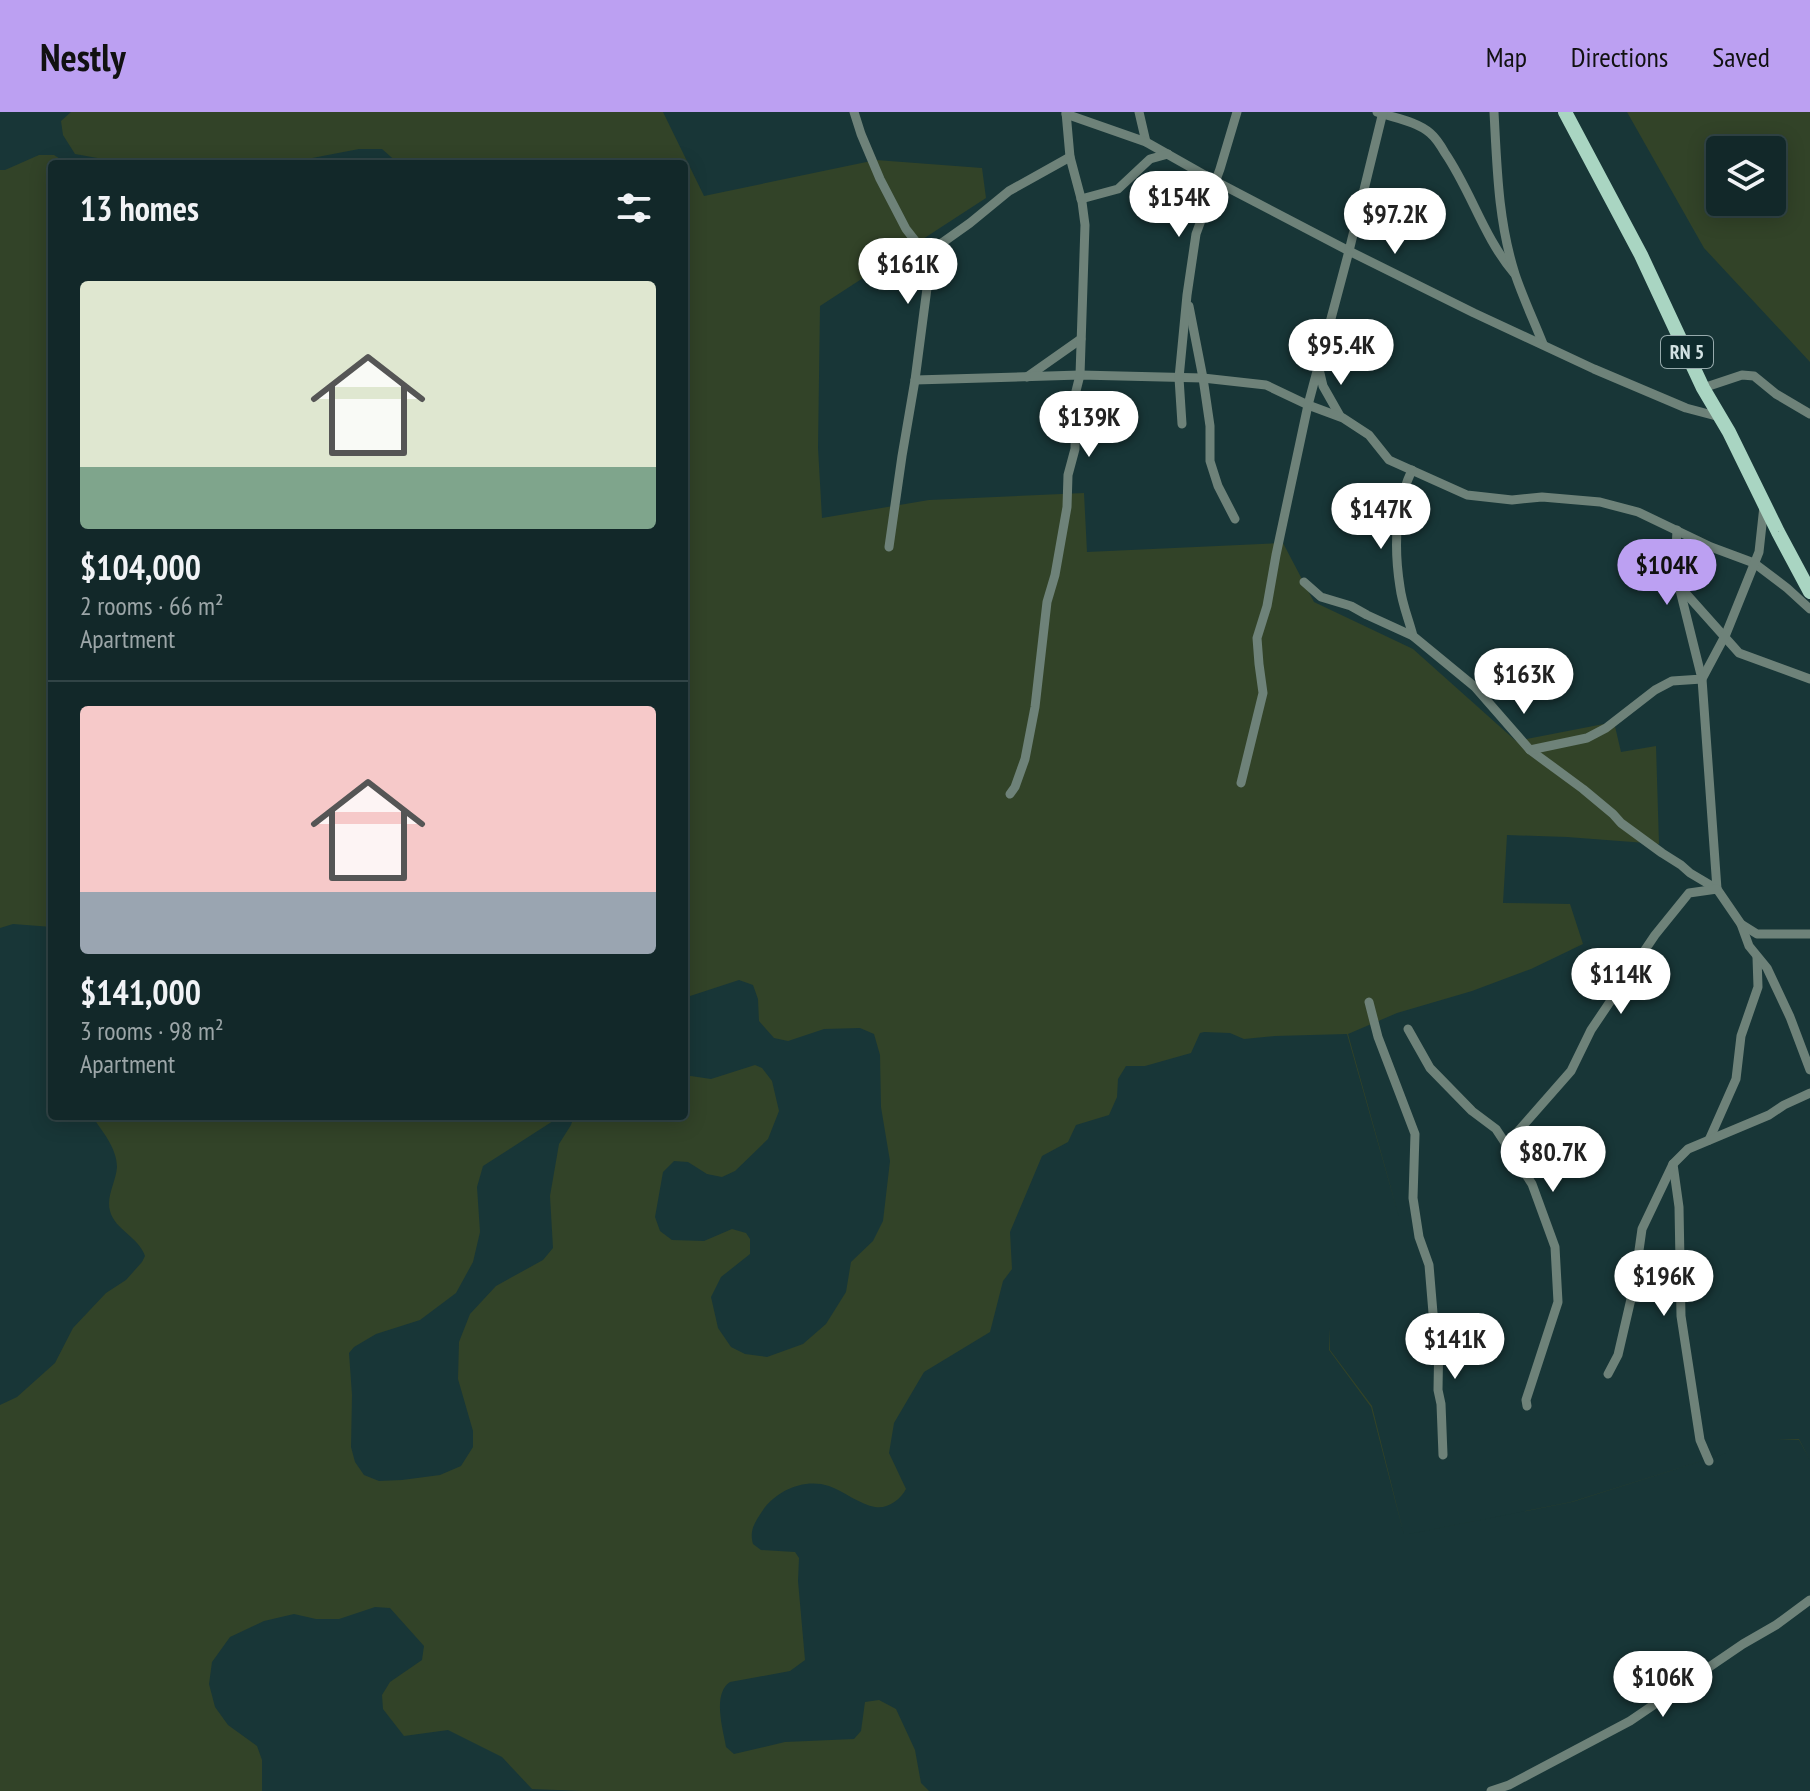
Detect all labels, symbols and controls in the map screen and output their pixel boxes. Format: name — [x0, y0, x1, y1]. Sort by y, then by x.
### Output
text: Nestly — [40, 32, 126, 81]
text: Map — [1486, 38, 1527, 75]
text: Directions — [1571, 38, 1668, 75]
text: Saved — [1712, 38, 1770, 75]
map controls — [1706, 136, 1786, 216]
button: layers — [1706, 136, 1786, 216]
pin: $154K — [1123, 171, 1235, 239]
text: $154K — [1147, 180, 1211, 213]
text: 13 homes — [80, 186, 199, 230]
icon: filters — [612, 186, 656, 230]
pin: $97.2K — [1330, 188, 1460, 256]
text: $97.2K — [1362, 197, 1428, 230]
pin: $161K — [852, 238, 964, 306]
text: $161K — [876, 247, 940, 280]
pin: $95.4K — [1276, 319, 1406, 387]
text: $95.4K — [1307, 328, 1375, 361]
icon: home — [296, 333, 440, 477]
road number: RN 5 — [1661, 336, 1713, 368]
pin: $139K — [1033, 391, 1145, 459]
text: $139K — [1057, 400, 1121, 433]
pin: $147K — [1325, 483, 1437, 551]
text: $147K — [1349, 492, 1413, 525]
pin: $104K — [1611, 539, 1723, 607]
text: $104,000 — [80, 545, 201, 589]
text: $104K — [1635, 548, 1699, 581]
text: 2 rooms · 66 m² — [80, 589, 224, 622]
text: Apartment — [80, 622, 175, 655]
pin: $163K — [1468, 648, 1580, 716]
text: $163K — [1492, 657, 1556, 690]
icon: home — [296, 758, 440, 902]
pin: $114K — [1565, 948, 1677, 1016]
text: $114K — [1589, 957, 1653, 990]
text: $141,000 — [80, 970, 201, 1014]
text: 3 rooms · 98 m² — [80, 1014, 224, 1047]
text: Apartment — [80, 1047, 175, 1080]
pin: $80.7K — [1488, 1126, 1618, 1194]
text: $80.7K — [1519, 1135, 1587, 1168]
pin: $196K — [1608, 1250, 1720, 1318]
text: $196K — [1632, 1259, 1696, 1292]
pin: $141K — [1399, 1313, 1511, 1381]
text: $141K — [1423, 1322, 1487, 1355]
pin: $106K — [1607, 1651, 1719, 1719]
text: $106K — [1631, 1660, 1695, 1693]

